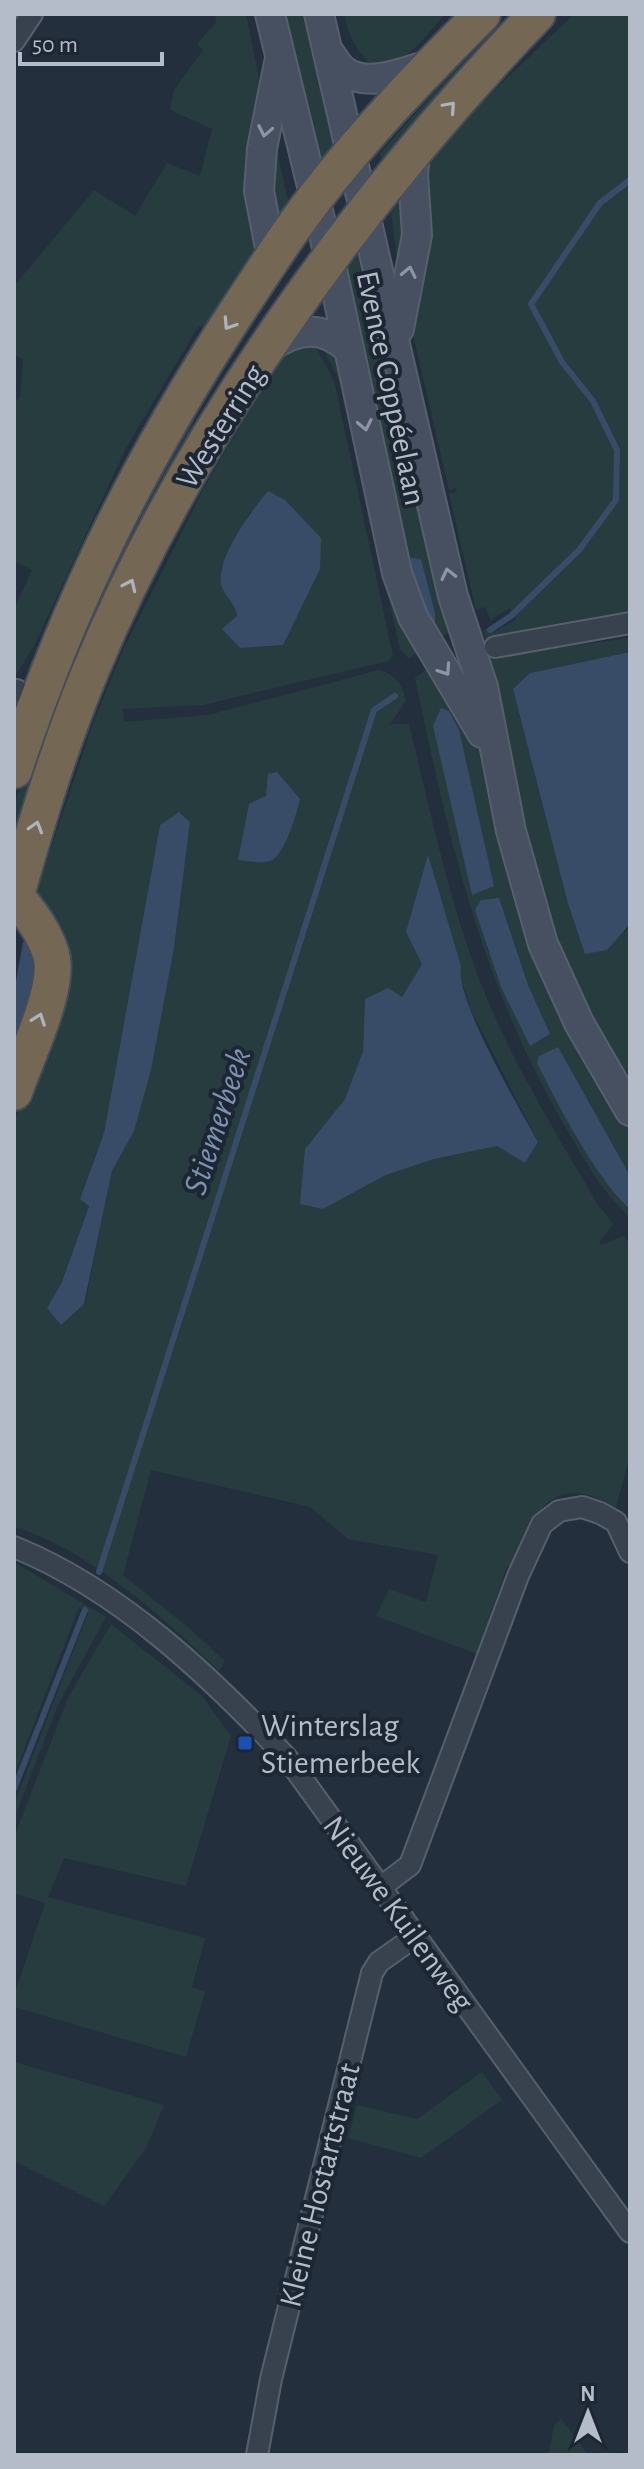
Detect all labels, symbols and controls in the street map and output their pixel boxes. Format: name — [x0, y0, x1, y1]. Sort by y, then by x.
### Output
scale bar — [20, 16, 162, 66]
text: 50 m — [32, 33, 78, 57]
one-way arrow — [441, 102, 455, 116]
one-way arrow — [258, 125, 275, 138]
one-way arrow — [400, 266, 417, 280]
street label: Evence Coppéelaan — [351, 268, 431, 508]
one-way arrow — [224, 315, 239, 329]
street label: Westerring — [171, 359, 271, 494]
one-way arrow — [356, 418, 373, 432]
one-way arrow — [440, 567, 457, 581]
one-way arrow — [120, 579, 136, 593]
one-way arrow — [436, 661, 451, 675]
one-way arrow — [27, 821, 43, 834]
one-way arrow — [30, 1012, 46, 1026]
water label: Stiemerbeek — [178, 1044, 257, 1199]
place label: Winterslag Stiemerbeek — [261, 1710, 420, 1779]
marker: Winterslag Stiemerbeek — [236, 1734, 254, 1752]
street label: Nieuwe Kuilenweg — [317, 1810, 480, 2017]
street label: Kleine Hostartstraat — [274, 2060, 366, 2311]
north arrow — [548, 2373, 628, 2453]
text: N — [580, 2383, 596, 2405]

